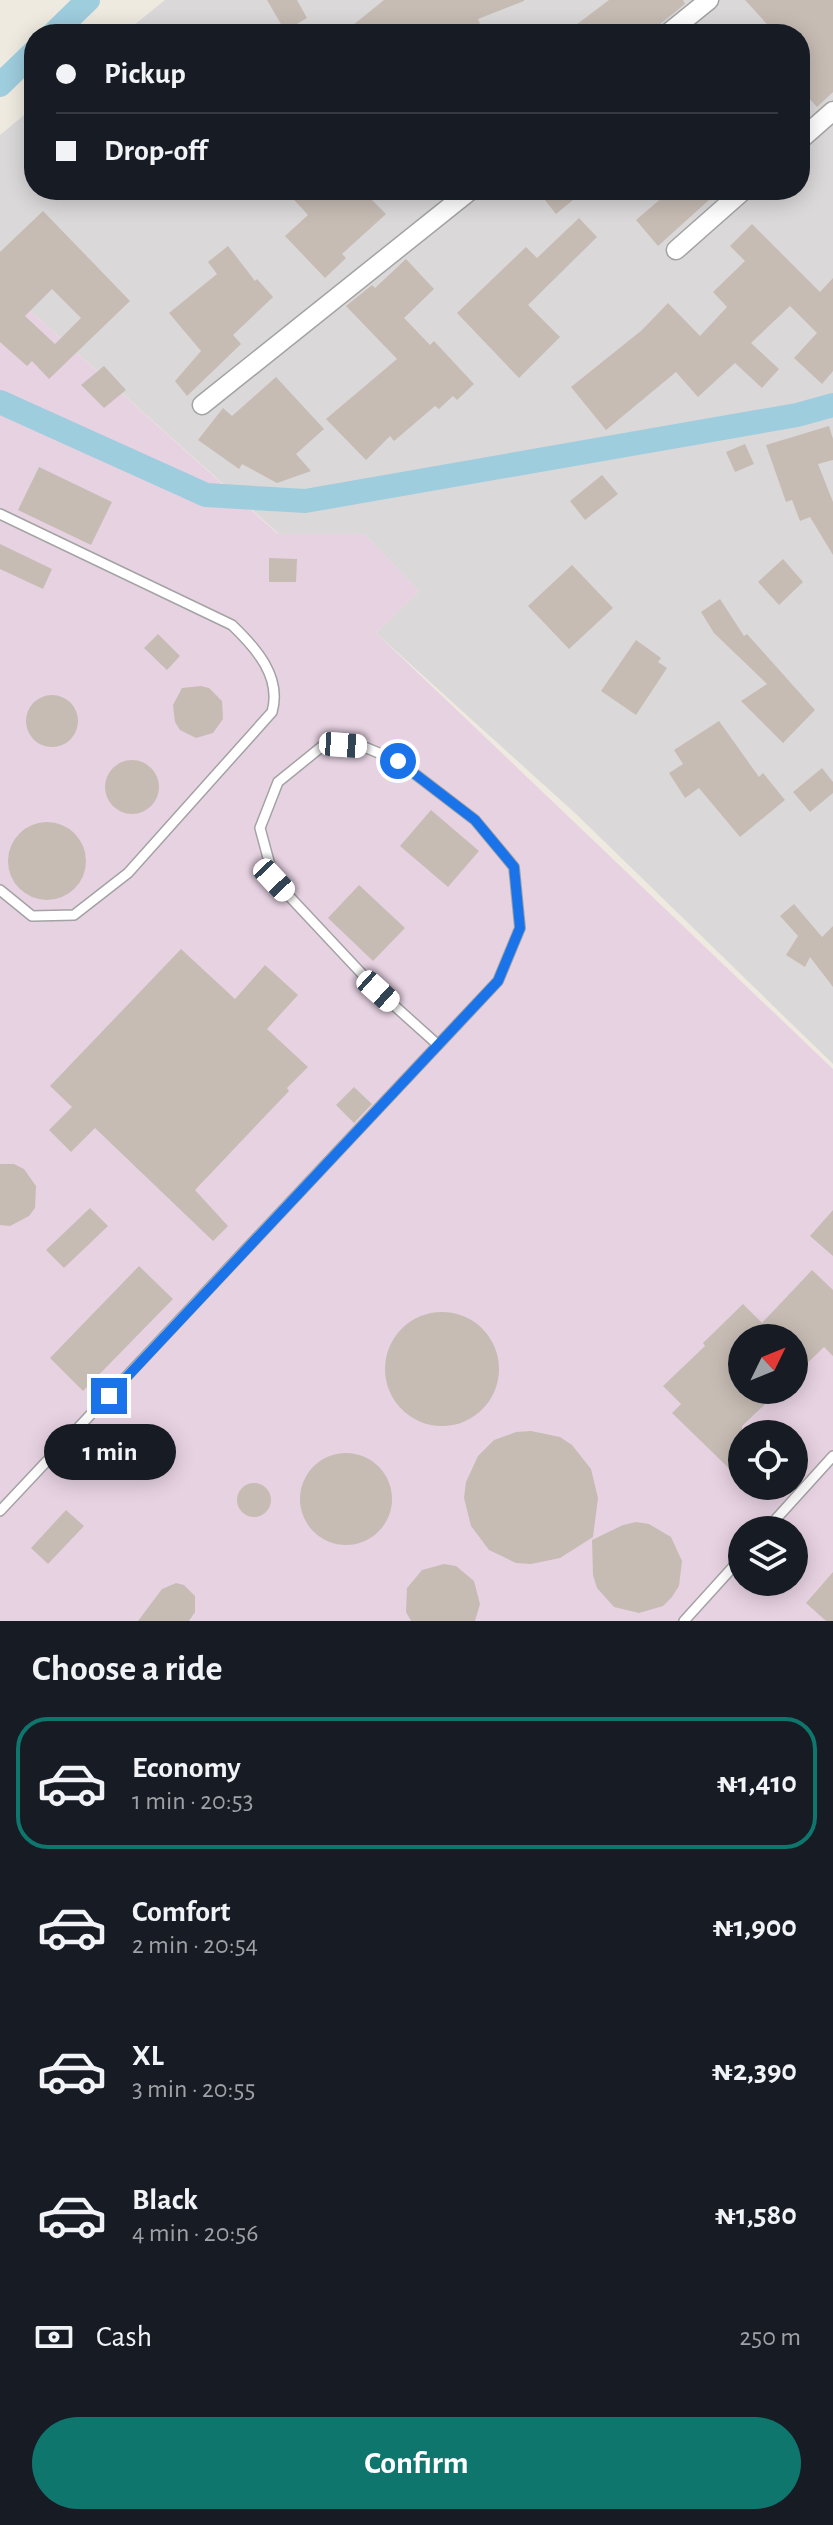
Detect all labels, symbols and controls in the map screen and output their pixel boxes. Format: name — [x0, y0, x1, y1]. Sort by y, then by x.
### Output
text: Pickup — [104, 59, 186, 89]
text: Drop-off — [104, 136, 207, 166]
car — [318, 731, 368, 759]
route start — [380, 743, 416, 779]
car — [249, 854, 299, 906]
car — [352, 966, 404, 1016]
north arrow — [728, 1324, 808, 1404]
map controls — [728, 1324, 808, 1596]
route end — [91, 1378, 127, 1414]
button: locate — [728, 1420, 808, 1500]
callout: 1 min — [43, 1424, 175, 1480]
text: 1 min — [83, 1439, 137, 1465]
button: layers — [728, 1516, 808, 1596]
text: Choose a ride — [32, 1651, 222, 1687]
icon: car — [36, 1747, 108, 1819]
text: Economy — [132, 1753, 241, 1783]
text: ₦1,410 — [717, 1768, 797, 1798]
text: 1 min · 20:53 — [132, 1788, 253, 1814]
icon: car — [36, 1891, 108, 1963]
text: Comfort — [132, 1897, 231, 1927]
text: ₦1,900 — [712, 1912, 797, 1942]
text: 2 min · 20:54 — [132, 1932, 258, 1958]
icon: car — [36, 2035, 108, 2107]
text: XL — [132, 2041, 164, 2071]
text: ₦2,390 — [712, 2056, 797, 2086]
text: 3 min · 20:55 — [132, 2076, 255, 2102]
icon: car — [36, 2179, 108, 2251]
text: Black — [132, 2185, 198, 2215]
text: ₦1,580 — [715, 2200, 797, 2230]
text: 4 min · 20:56 — [132, 2220, 258, 2246]
icon: cash — [32, 2315, 76, 2359]
text: Cash — [96, 2322, 152, 2352]
text: 250 m — [739, 2324, 801, 2350]
button: Confirm — [32, 2417, 801, 2509]

